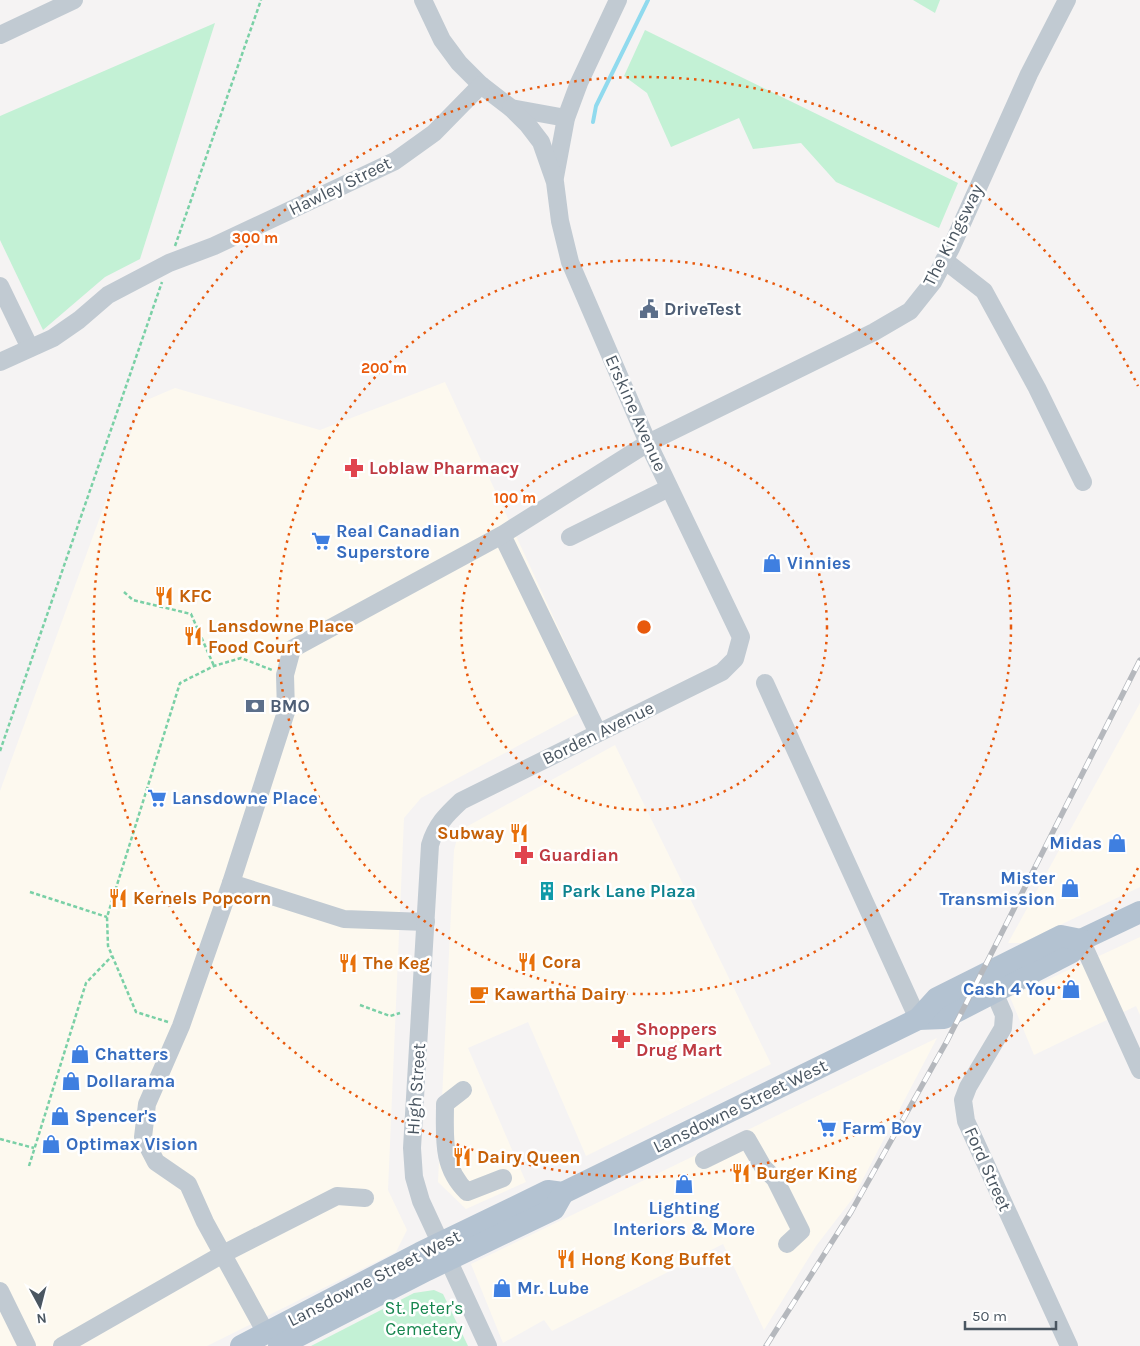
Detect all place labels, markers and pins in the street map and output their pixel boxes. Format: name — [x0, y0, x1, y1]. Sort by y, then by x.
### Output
public building icon: DriveTest — [638, 298, 660, 320]
place label: DriveTest — [664, 298, 741, 320]
pharmacy icon: Loblaw Pharmacy — [343, 457, 365, 479]
place label: Loblaw Pharmacy — [369, 457, 519, 479]
place label: Real Canadian Superstore — [336, 520, 460, 563]
supermarket icon: Real Canadian Superstore — [310, 530, 332, 552]
shop icon: Vinnies — [761, 552, 783, 574]
place label: Vinnies — [787, 552, 851, 574]
restaurant icon: KFC — [153, 585, 175, 607]
place label: KFC — [179, 585, 212, 607]
place label: Lansdowne Place Food Court — [208, 615, 354, 658]
centre of rings — [635, 618, 653, 636]
restaurant icon: Lansdowne Place Food Court — [182, 625, 204, 647]
bank icon: BMO — [244, 695, 266, 717]
place label: BMO — [270, 695, 310, 717]
supermarket icon: Lansdowne Place — [146, 787, 168, 809]
place label: Lansdowne Place — [172, 787, 318, 809]
place label: Subway — [437, 822, 504, 844]
restaurant icon: Subway — [508, 822, 530, 844]
place label: Midas — [1049, 832, 1102, 854]
shop icon: Midas — [1106, 832, 1128, 854]
pharmacy icon: Guardian — [513, 844, 535, 866]
place label: Guardian — [539, 844, 619, 866]
place label: Mister Transmission — [939, 867, 1055, 910]
shop icon: Mister Transmission — [1059, 877, 1081, 899]
building icon: Park Lane Plaza — [536, 880, 558, 902]
place label: Park Lane Plaza — [562, 880, 696, 902]
restaurant icon: Kernels Popcorn — [107, 887, 129, 909]
place label: Kernels Popcorn — [133, 887, 271, 909]
restaurant icon: Cora — [516, 951, 538, 973]
place label: Cora — [542, 951, 581, 973]
restaurant icon: The Keg — [337, 952, 359, 974]
place label: The Keg — [363, 952, 430, 974]
place label: Cash 4 You — [963, 978, 1056, 1000]
shop icon: Cash 4 You — [1060, 978, 1082, 1000]
cafe icon: Kawartha Dairy — [468, 983, 490, 1005]
place label: Kawartha Dairy — [494, 983, 626, 1005]
place label: Shoppers Drug Mart — [636, 1018, 722, 1061]
pharmacy icon: Shoppers Drug Mart — [610, 1028, 632, 1050]
shop icon: Chatters — [69, 1043, 91, 1065]
place label: Chatters — [95, 1043, 168, 1065]
shop icon: Dollarama — [60, 1070, 82, 1092]
place label: Dollarama — [86, 1070, 175, 1092]
shop icon: Spencer's — [49, 1105, 71, 1127]
place label: Spencer's — [75, 1105, 157, 1127]
supermarket icon: Farm Boy — [816, 1117, 838, 1139]
place label: Farm Boy — [842, 1117, 922, 1139]
shop icon: Optimax Vision — [40, 1133, 62, 1155]
place label: Optimax Vision — [66, 1133, 198, 1155]
restaurant icon: Dairy Queen — [451, 1146, 473, 1168]
place label: Dairy Queen — [477, 1146, 580, 1168]
restaurant icon: Burger King — [730, 1162, 752, 1184]
place label: Burger King — [756, 1162, 857, 1184]
shop icon: Lighting Interiors & More — [673, 1173, 695, 1195]
place label: Lighting Interiors & More — [613, 1197, 755, 1240]
restaurant icon: Hong Kong Buffet — [555, 1248, 577, 1270]
place label: Hong Kong Buffet — [581, 1248, 731, 1270]
shop icon: Mr. Lube — [491, 1277, 513, 1299]
place label: Mr. Lube — [517, 1277, 589, 1299]

